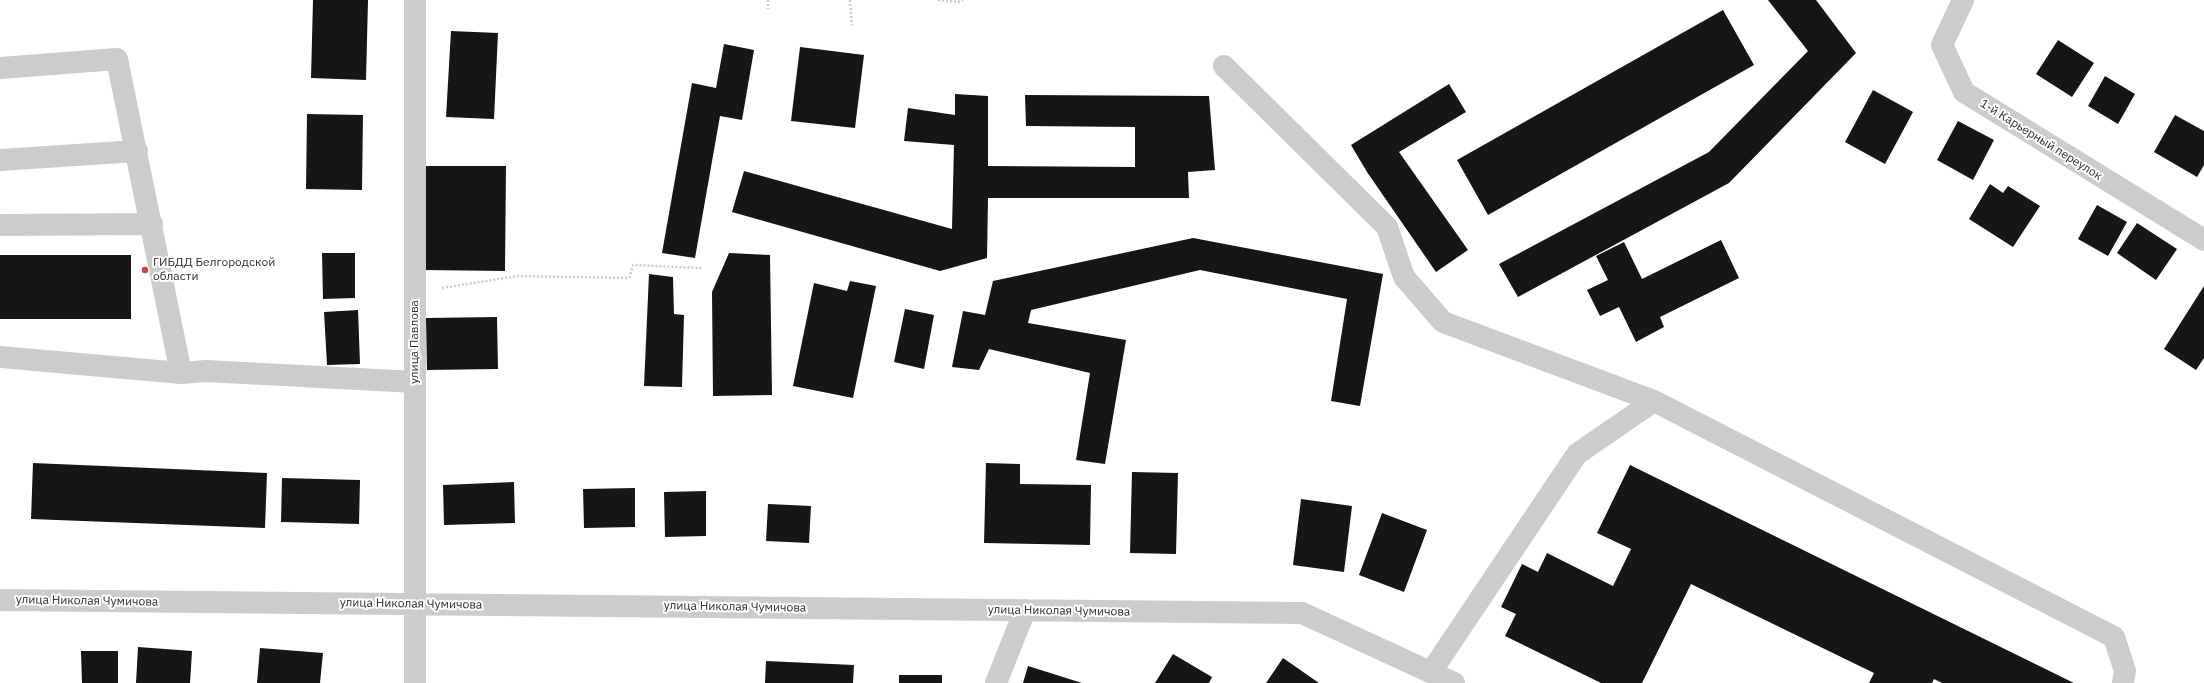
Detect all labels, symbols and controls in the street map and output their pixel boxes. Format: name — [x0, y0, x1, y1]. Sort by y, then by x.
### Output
street label: 1-й Карьерный переулок — [1977, 96, 2105, 184]
place label: ГИБДД Белгородской области — [153, 256, 275, 284]
marker: ГИБДД Белгородской области — [140, 265, 150, 275]
street label: улица Павлова — [408, 300, 422, 384]
street label: улица Николая Чумичова — [16, 593, 158, 609]
street label: улица Николая Чумичова — [340, 596, 482, 612]
street label: улица Николая Чумичова — [664, 599, 806, 615]
street label: улица Николая Чумичова — [988, 603, 1130, 619]

